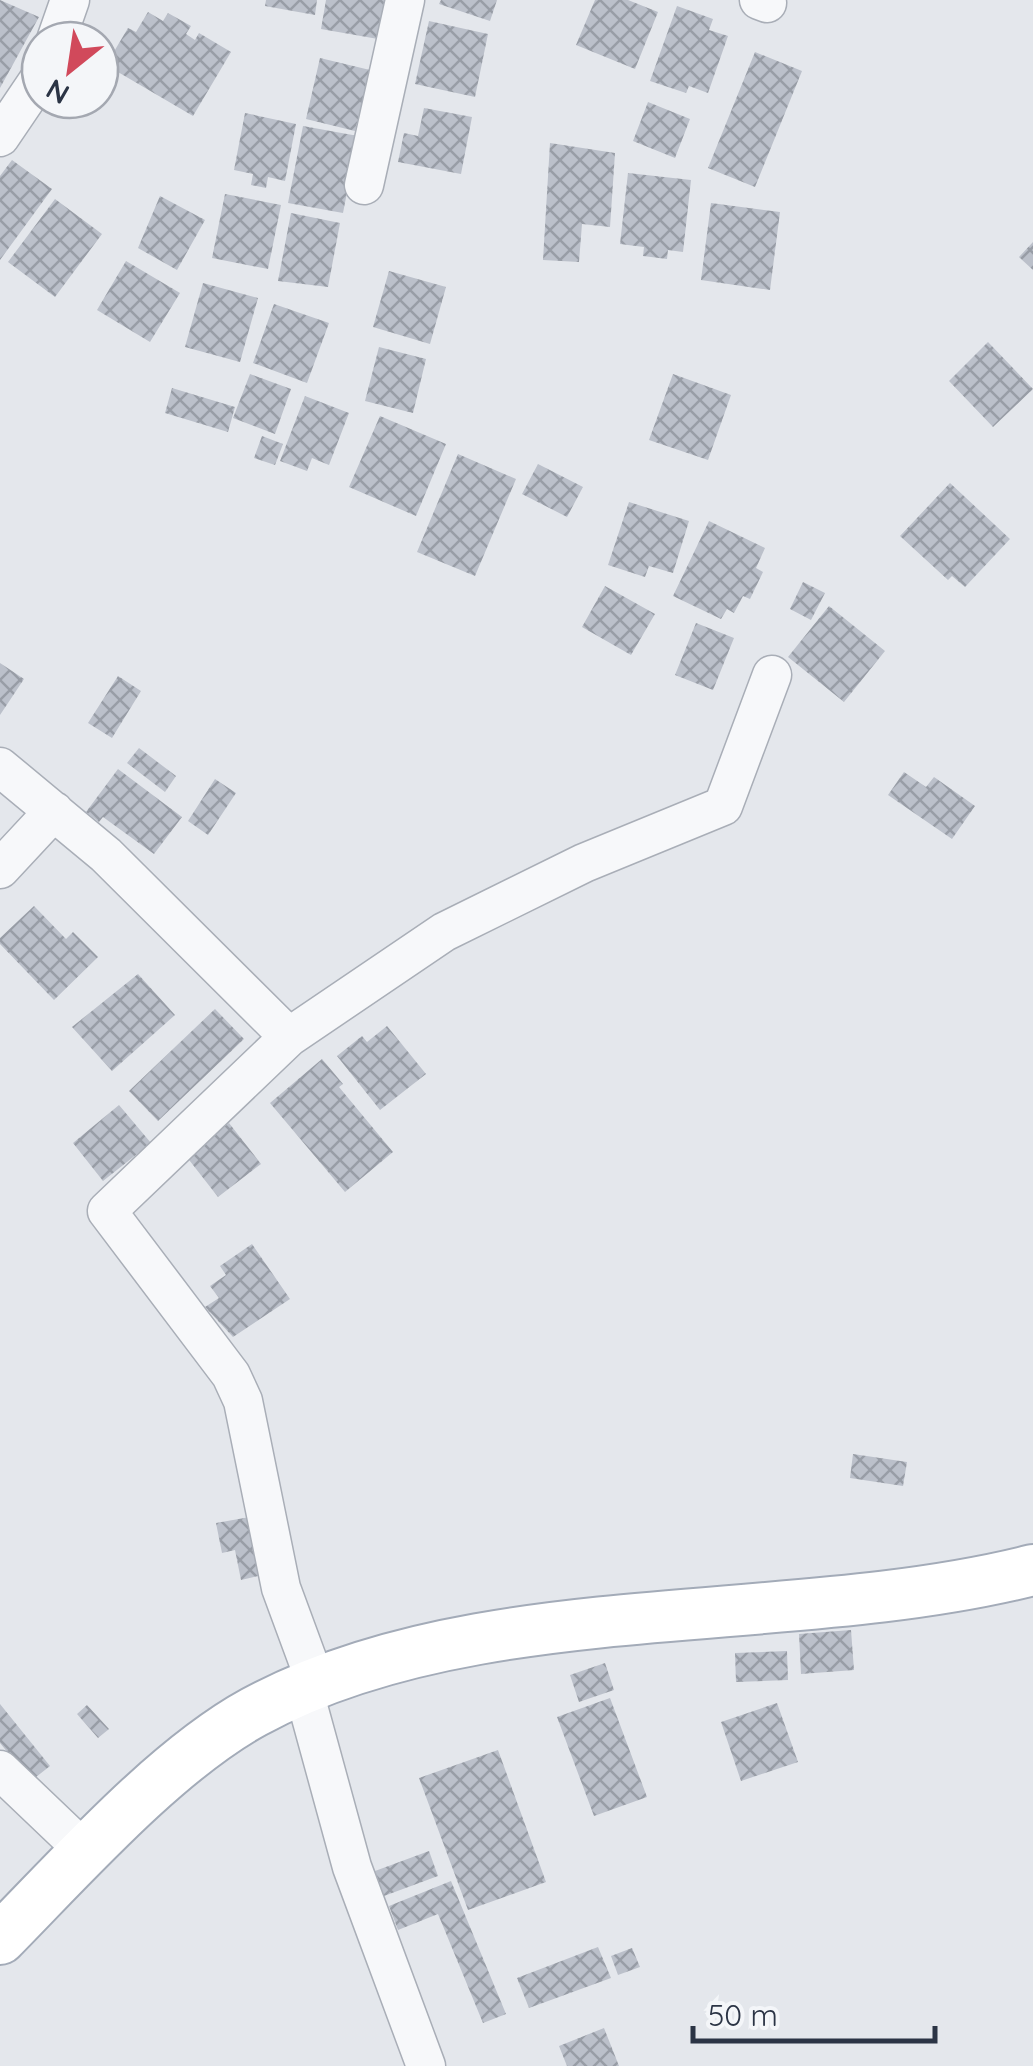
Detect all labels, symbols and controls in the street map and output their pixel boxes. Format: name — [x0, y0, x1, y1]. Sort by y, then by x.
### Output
north arrow — [20, 20, 120, 120]
text: N — [40, 72, 75, 112]
scale bar — [693, 1981, 936, 2043]
text: 50 m — [708, 1996, 778, 2034]

